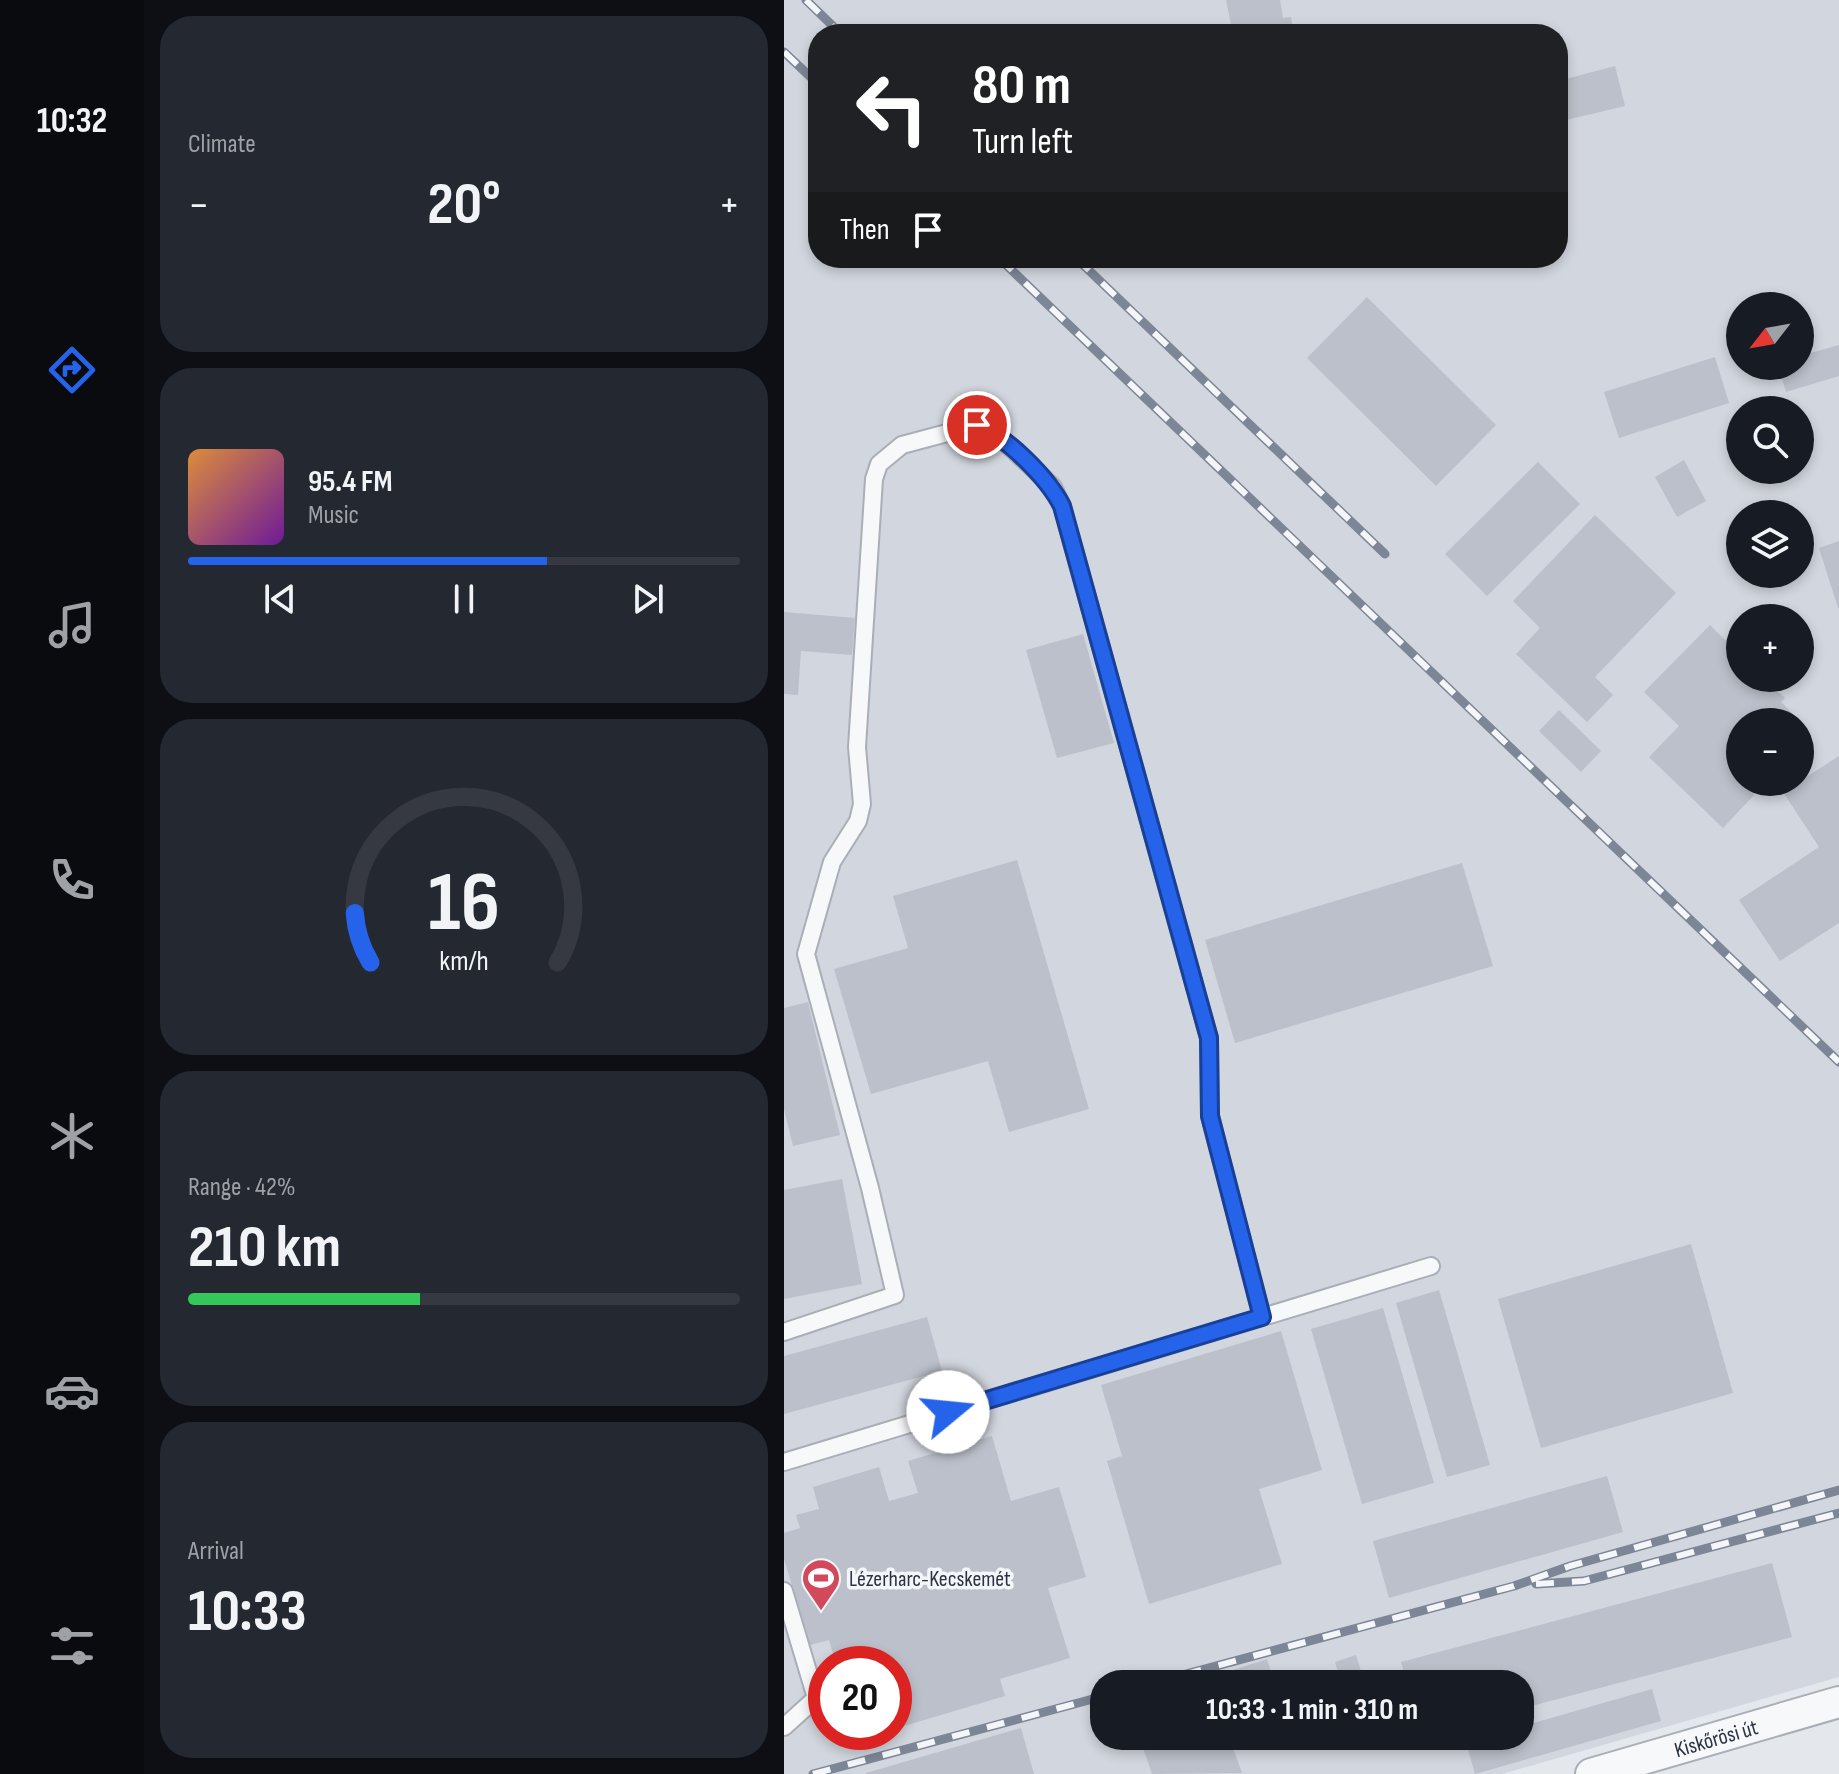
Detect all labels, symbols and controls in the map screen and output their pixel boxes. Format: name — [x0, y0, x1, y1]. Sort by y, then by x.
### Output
text: 80 m — [972, 53, 1071, 120]
icon: left — [840, 56, 944, 160]
text: 10:32 — [37, 100, 107, 143]
text: Turn left — [972, 121, 1073, 164]
text: Climate — [188, 129, 256, 160]
text: 20° — [427, 169, 501, 241]
text: − — [188, 179, 210, 232]
text: + — [718, 179, 740, 232]
icon: arrive — [906, 208, 950, 252]
text: Then — [840, 212, 890, 248]
north arrow — [1726, 292, 1814, 380]
map controls — [1726, 292, 1814, 796]
icon: directions — [44, 342, 100, 398]
pin — [943, 391, 1011, 459]
button: search — [1726, 396, 1814, 484]
icon: arrive — [955, 403, 999, 447]
text: 95.4 FM — [308, 464, 393, 500]
text: Music — [308, 500, 359, 531]
button: layers — [1726, 500, 1814, 588]
icon: previous — [258, 577, 302, 621]
icon: pause — [442, 577, 486, 621]
icon: next — [626, 577, 670, 621]
icon: music — [44, 597, 100, 653]
button: + — [1726, 604, 1814, 692]
button: − — [1726, 708, 1814, 796]
icon: phone — [44, 852, 100, 908]
text: 16 — [428, 854, 500, 954]
text: km/h — [439, 944, 489, 979]
icon: climate — [44, 1108, 100, 1164]
text: Range · 42% — [188, 1172, 296, 1203]
text: 210 km — [188, 1212, 341, 1284]
icon: car — [44, 1363, 100, 1419]
position arrow — [906, 1370, 990, 1454]
text: Arrival — [188, 1536, 244, 1567]
sports icon: Lézerharc-Kecskemét — [800, 1557, 842, 1612]
place label: Lézerharc-Kecskemét — [849, 1566, 1011, 1593]
text: 10:33 — [188, 1576, 307, 1648]
icon: filters — [44, 1618, 100, 1674]
speed limit sign: 20 — [808, 1646, 912, 1750]
text: 10:33 · 1 min · 310 m — [1206, 1692, 1418, 1728]
street label: Kiskőrösi út — [1671, 1714, 1761, 1764]

